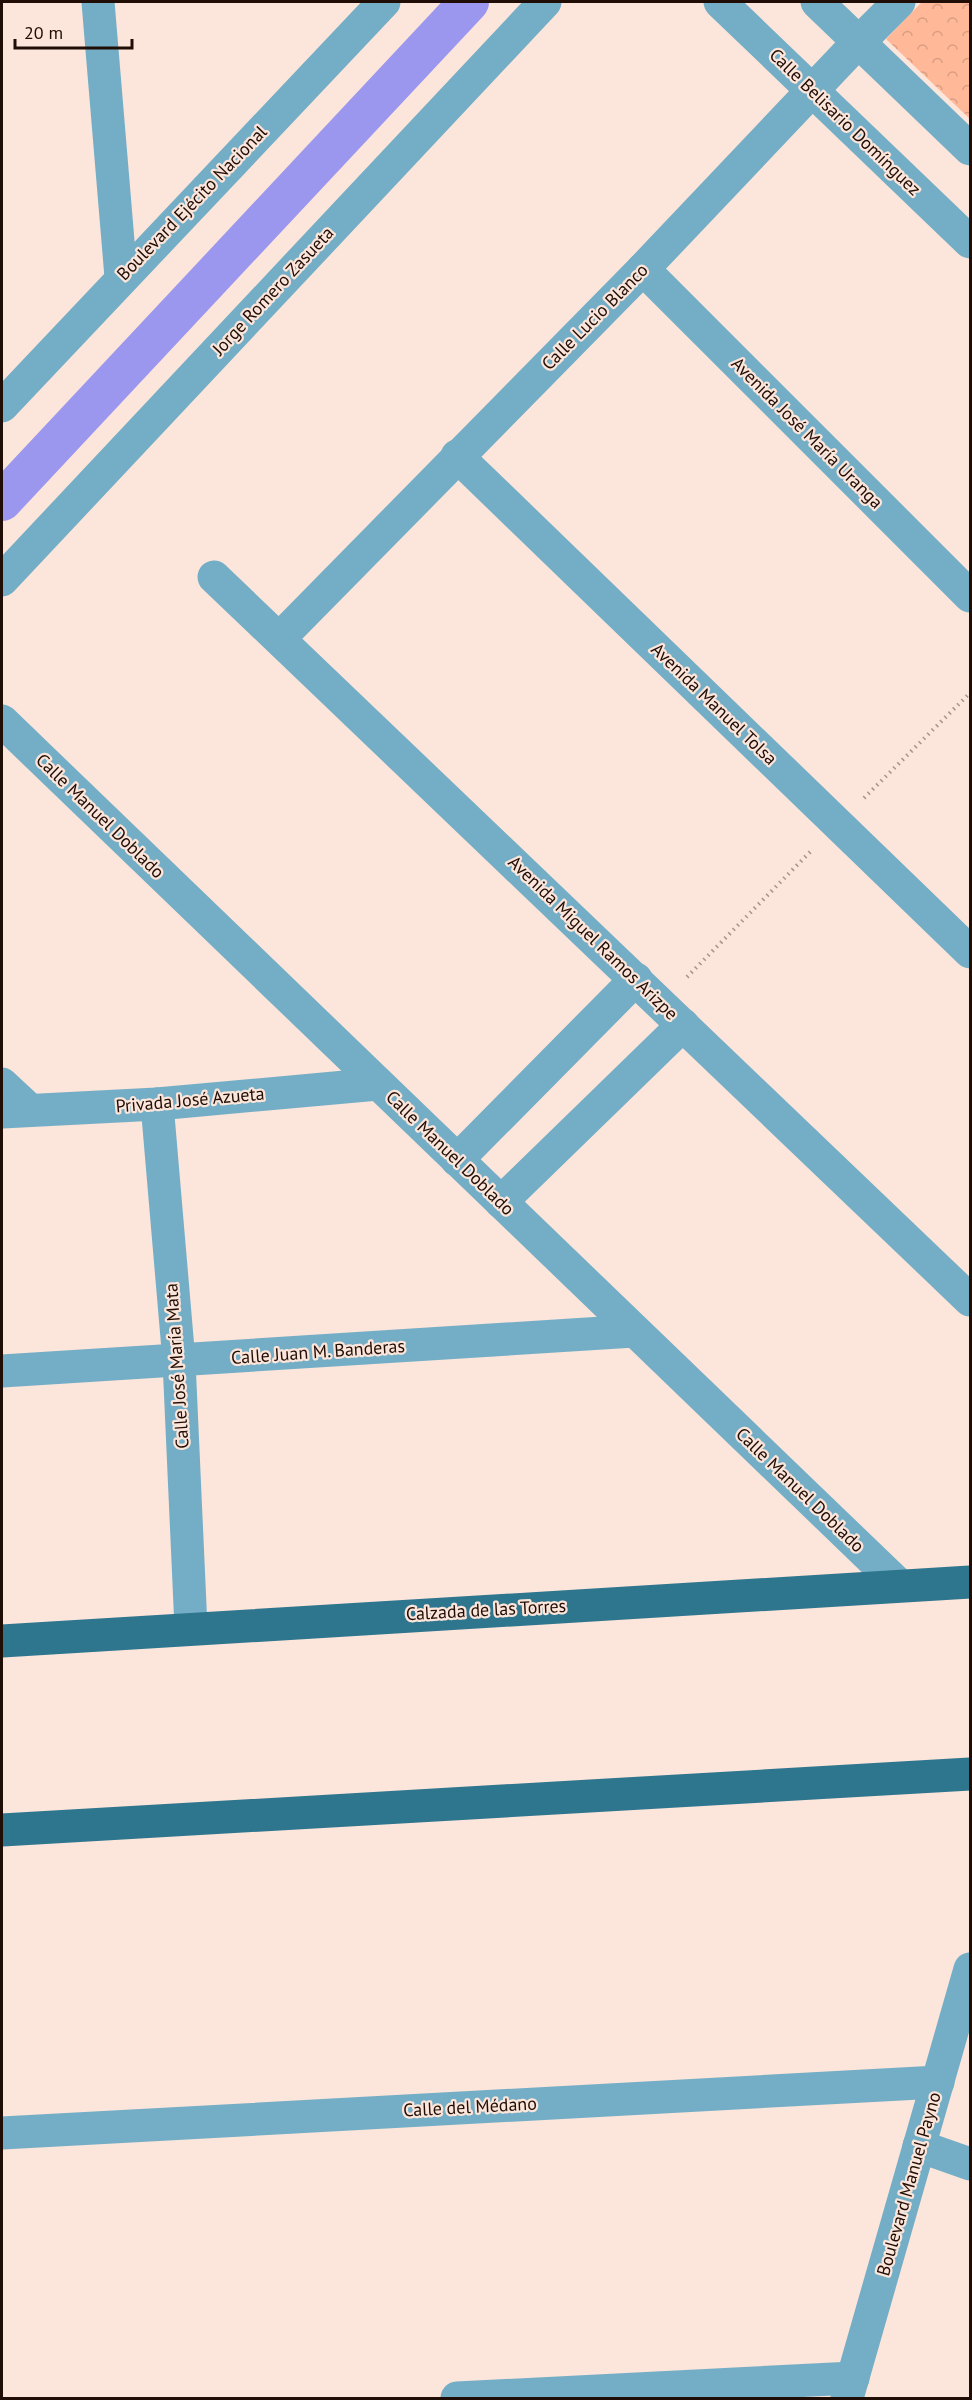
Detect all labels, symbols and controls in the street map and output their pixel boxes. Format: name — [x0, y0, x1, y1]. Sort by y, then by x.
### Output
scale bar — [15, 12, 132, 50]
text: 20 m — [24, 21, 63, 44]
street label: Calle Belisario Domínguez — [765, 43, 926, 200]
street label: Boulevard Ejécito Nacional — [112, 120, 272, 285]
street label: Jorge Romero Zasueta — [206, 221, 338, 361]
street label: Calle Lucio Blanco — [537, 259, 653, 375]
street label: Avenida José María Uranga — [727, 352, 888, 513]
street label: Avenida Manuel Tolsa — [647, 638, 782, 770]
street label: Calle Manuel Doblado — [31, 748, 169, 883]
street label: Avenida Miguel Ramos Arizpe — [504, 850, 683, 1025]
street label: Privada José Azueta — [115, 1082, 265, 1117]
street label: Calle Manuel Doblado — [381, 1085, 519, 1220]
street label: Calle José María Mata — [159, 1283, 194, 1450]
street label: Calle Juan M. Banderas — [230, 1334, 406, 1369]
street label: Calle Manuel Doblado — [731, 1422, 869, 1557]
street label: Calzada de las Torres — [405, 1594, 567, 1625]
street label: Boulevard Manuel Payno — [871, 2089, 946, 2278]
street label: Calle del Médano — [403, 2092, 537, 2121]

